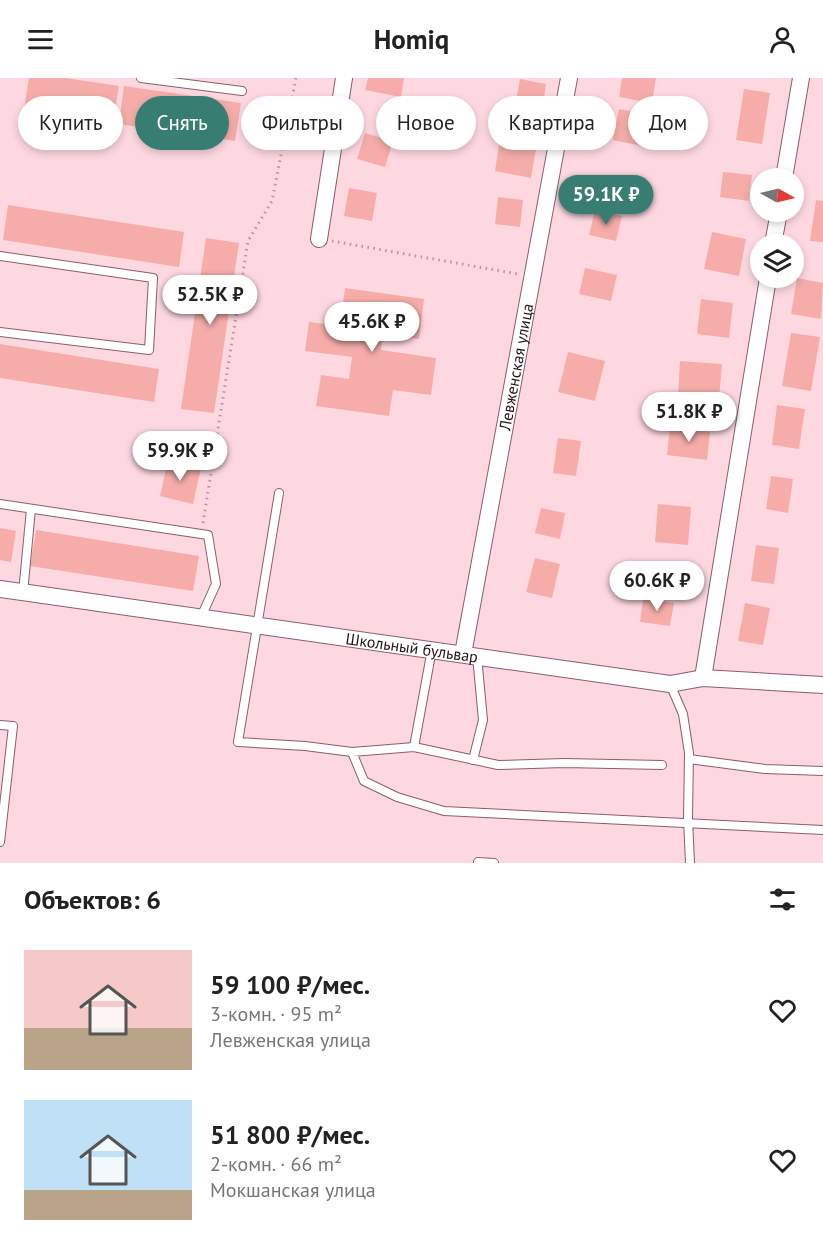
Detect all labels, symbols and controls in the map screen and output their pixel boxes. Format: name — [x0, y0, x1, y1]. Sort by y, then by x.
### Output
text: Homiq — [374, 22, 449, 56]
icon: menu — [24, 23, 57, 56]
icon: person — [766, 23, 799, 56]
chip: Купить — [18, 96, 123, 150]
chip: Снять — [135, 96, 229, 150]
chip: Фильтры — [241, 96, 364, 150]
chip: Новое — [376, 96, 476, 150]
chip: Квартира — [488, 96, 616, 150]
chip: Дом — [628, 96, 708, 150]
north arrow — [750, 168, 804, 222]
map controls — [750, 168, 804, 288]
pin: 59.1K ₽ — [551, 175, 661, 226]
text: 59.1K ₽ — [572, 181, 640, 207]
button: layers — [750, 234, 804, 288]
pin: 52.5K ₽ — [155, 275, 265, 326]
text: 52.5K ₽ — [176, 281, 244, 307]
pin: 45.6K ₽ — [317, 302, 427, 353]
street label: Левженская улица — [494, 302, 537, 433]
text: 45.6K ₽ — [338, 308, 406, 334]
pin: 51.8K ₽ — [634, 392, 744, 443]
text: 51.8K ₽ — [655, 398, 723, 424]
pin: 59.9K ₽ — [125, 431, 235, 482]
text: 59.9K ₽ — [146, 437, 214, 463]
pin: 60.6K ₽ — [602, 561, 712, 612]
text: 60.6K ₽ — [623, 567, 691, 593]
street label: Школьный бульвар — [344, 628, 479, 667]
text: Объектов: 6 — [24, 883, 161, 916]
icon: filters — [766, 883, 799, 916]
text: 59 100 ₽/мес. — [210, 968, 370, 1001]
icon: home — [72, 974, 144, 1046]
icon: heart — [766, 994, 799, 1027]
text: 3-комн. · 95 m² — [210, 1001, 342, 1027]
text: Левженская улица — [210, 1027, 371, 1053]
text: 51 800 ₽/мес. — [210, 1118, 370, 1151]
icon: home — [72, 1124, 144, 1196]
icon: heart — [766, 1144, 799, 1177]
text: 2-комн. · 66 m² — [210, 1151, 342, 1177]
text: Мокшанская улица — [210, 1177, 376, 1203]

